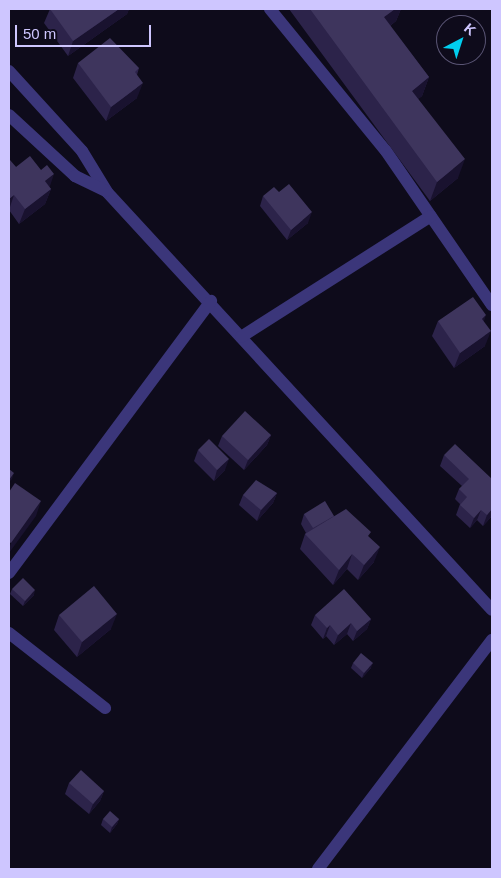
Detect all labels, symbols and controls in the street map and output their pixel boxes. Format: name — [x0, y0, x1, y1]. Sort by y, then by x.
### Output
scale bar — [18, 15, 154, 47]
north arrow — [436, 15, 486, 65]
text: K — [461, 20, 479, 39]
text: 50 m — [23, 25, 56, 42]

